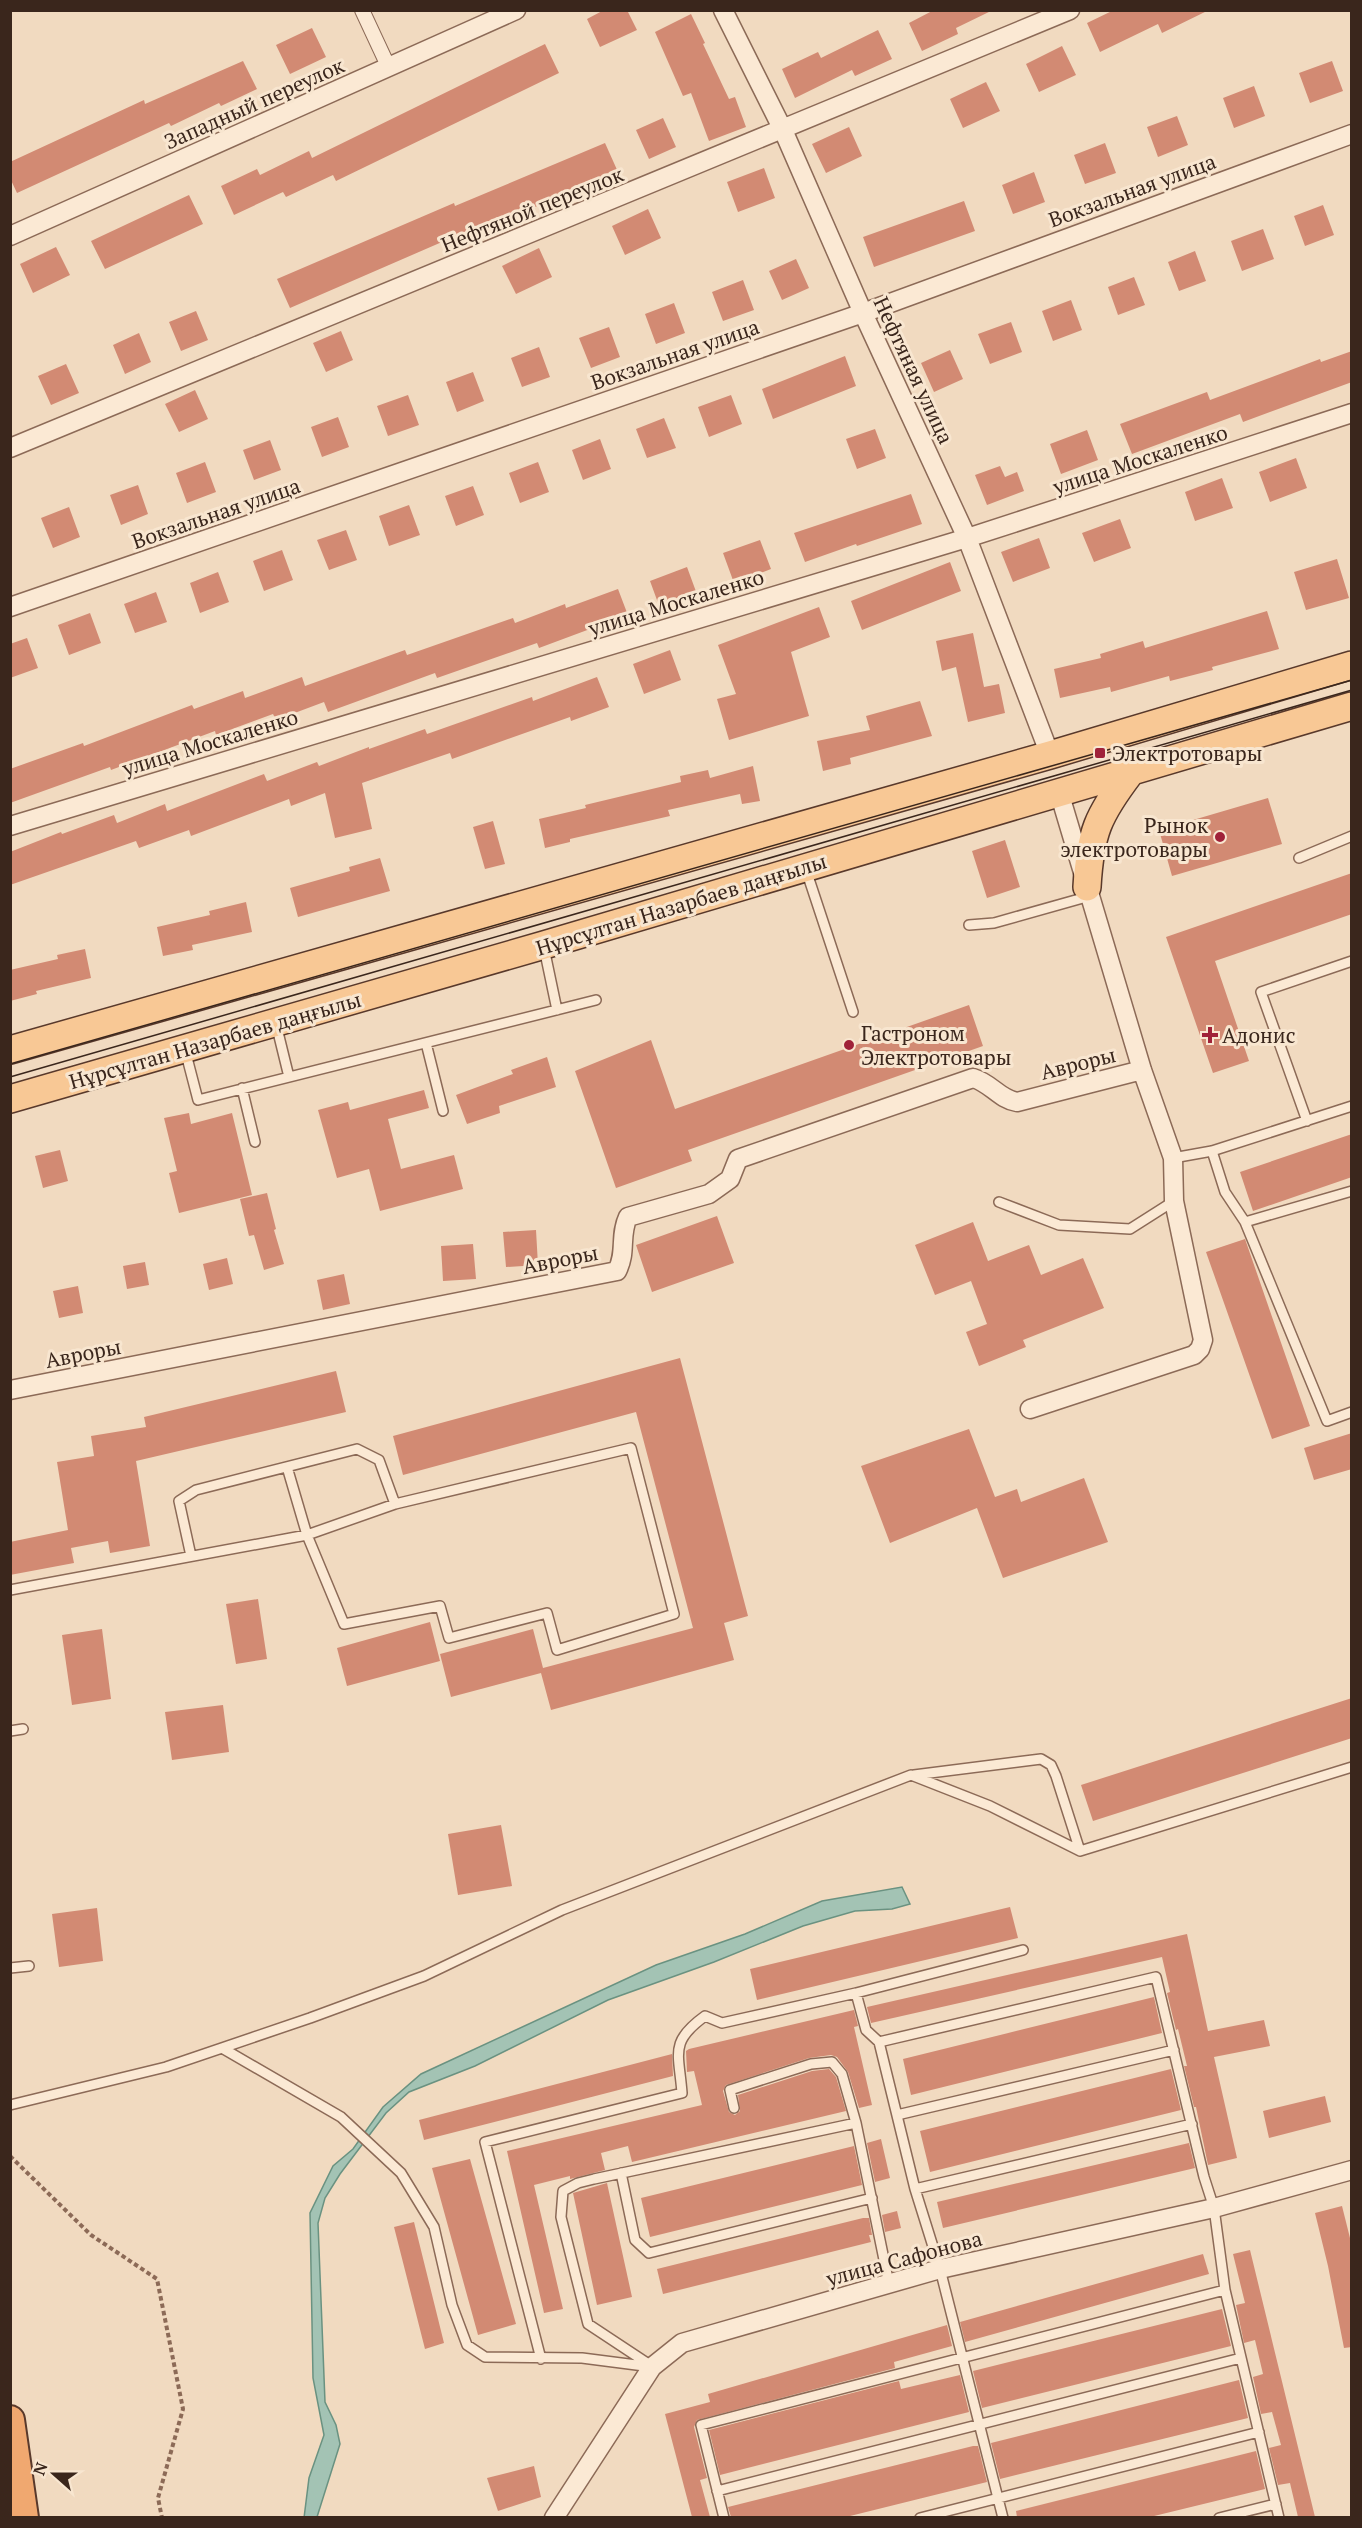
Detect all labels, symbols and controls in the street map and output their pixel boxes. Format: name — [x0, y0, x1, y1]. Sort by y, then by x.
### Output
street label: Западный переулок — [160, 50, 349, 155]
street label: Вокзальная улица — [1044, 147, 1220, 233]
street label: Нефтяной переулок — [437, 159, 628, 258]
street label: Нефтяная улица — [868, 292, 961, 449]
street label: Вокзальная улица — [587, 312, 763, 396]
street label: улица Москаленко — [1048, 418, 1231, 501]
street label: Вокзальная улица — [128, 471, 304, 555]
street label: улица Москаленко — [584, 562, 767, 642]
street label: улица Москаленко — [118, 702, 301, 782]
place label: Электротовары — [1112, 739, 1262, 767]
marker: Электротовары — [1093, 746, 1107, 760]
place label: Рынок электротовары — [1060, 811, 1209, 863]
marker: Рынок электротовары — [1213, 830, 1227, 844]
street label: Нұрсұлтан Назарбаев даңғылы — [532, 846, 830, 962]
street label: Нұрсұлтан Назарбаев даңғылы — [66, 985, 364, 1095]
place label: Гастроном Электротовары — [861, 1019, 1011, 1071]
place label: Адонис — [1222, 1021, 1296, 1049]
marker: Адонис — [1203, 1028, 1217, 1042]
marker: Гастроном Электротовары — [842, 1038, 856, 1052]
street label: Авроры — [1038, 1040, 1118, 1086]
street label: Авроры — [520, 1238, 600, 1280]
street label: Авроры — [43, 1332, 123, 1374]
street label: улица Сафонова — [822, 2224, 985, 2292]
north arrow — [24, 2444, 84, 2504]
text: N — [28, 2459, 52, 2478]

